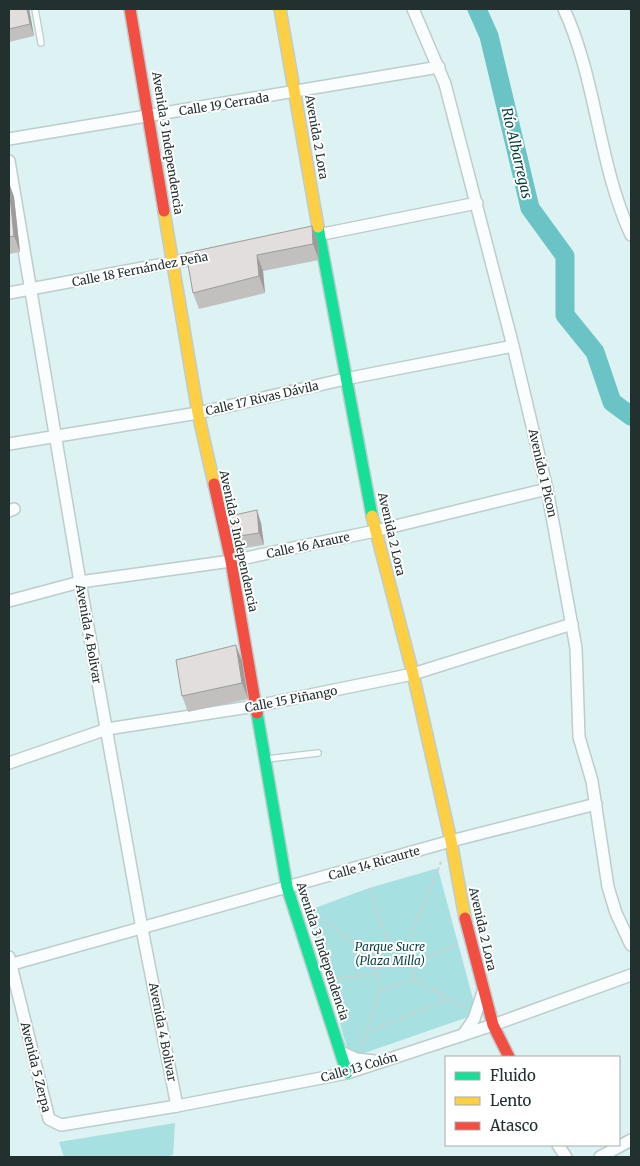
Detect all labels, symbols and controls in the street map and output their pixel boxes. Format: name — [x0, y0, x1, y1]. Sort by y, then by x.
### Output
street label: Avenida 3 Independencia — [149, 70, 187, 216]
street label: Calle 19 Cerrada — [178, 89, 271, 119]
street label: Avenida 2 Lora — [302, 93, 332, 181]
water label: Río Albarregas — [498, 106, 536, 201]
street label: Calle 18 Fernández Peña — [71, 248, 210, 290]
street label: Calle 17 Rivas Dávila — [204, 378, 321, 418]
street label: Avenido 1 Picon — [525, 426, 560, 519]
street label: Avenida 3 Independencia — [216, 468, 261, 614]
street label: Avenida 2 Lora — [375, 490, 409, 578]
street label: Calle 16 Araure — [265, 529, 351, 561]
street label: Avenida 4 Bolivar — [73, 582, 105, 685]
street label: Calle 15 Piñango — [244, 683, 338, 715]
street label: Calle 14 Ricaurte — [327, 843, 421, 883]
street label: Avenida 3 Independencia — [293, 879, 353, 1023]
street label: Avenida 2 Lora — [466, 885, 500, 973]
park label: Parque Sucre (Plaza Milla) — [355, 939, 425, 968]
street label: Avenida 4 Bolivar — [146, 980, 180, 1083]
street label: Avenida 5 Zerpa — [17, 1019, 55, 1114]
street label: Calle 13 Colón — [319, 1049, 399, 1085]
legend — [445, 1056, 620, 1146]
text: Fluido — [490, 1066, 536, 1085]
text: Lento — [490, 1091, 532, 1110]
text: Atasco — [489, 1116, 538, 1135]

